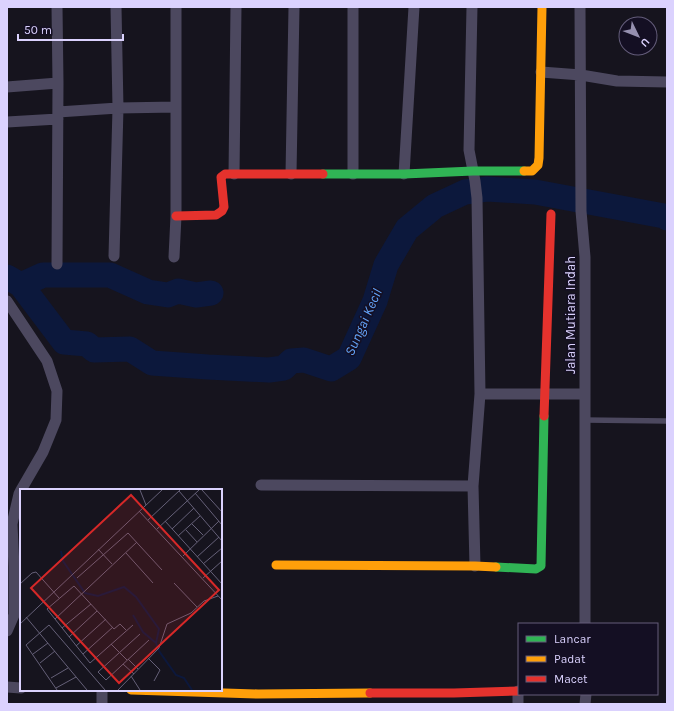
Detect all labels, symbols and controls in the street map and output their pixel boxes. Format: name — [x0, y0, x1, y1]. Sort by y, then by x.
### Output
scale bar — [18, 16, 123, 42]
north arrow — [618, 16, 658, 56]
text: 50 m — [24, 23, 52, 37]
text: U — [638, 35, 652, 50]
street label: Jalan Mutiara Indah — [563, 256, 578, 374]
water label: Sungai Kecil — [341, 286, 386, 358]
inset map — [20, 489, 222, 691]
legend — [518, 623, 658, 695]
text: Lancar — [554, 632, 591, 646]
text: Padat — [554, 652, 586, 666]
text: Macet — [554, 672, 588, 686]

